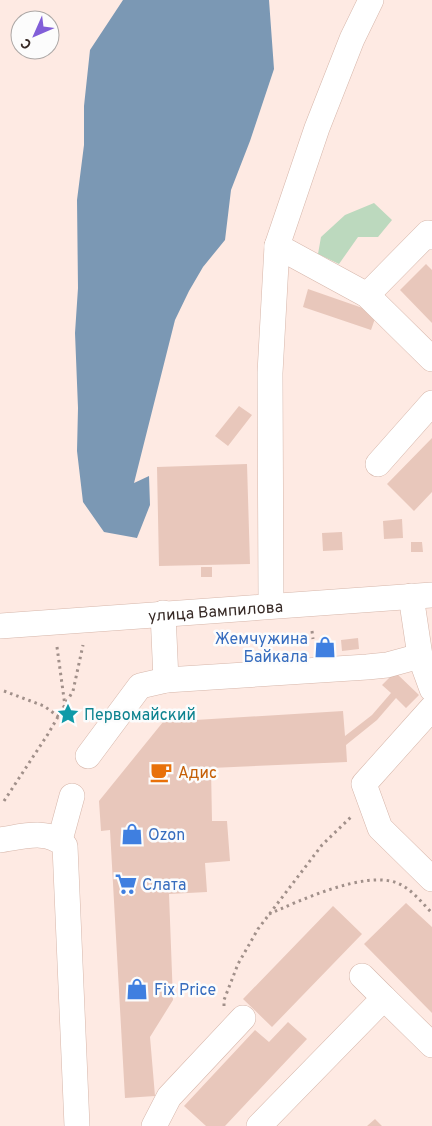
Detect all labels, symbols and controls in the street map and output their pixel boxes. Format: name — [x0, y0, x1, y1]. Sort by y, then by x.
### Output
north arrow — [10, 10, 60, 60]
text: С — [18, 34, 36, 52]
street label: улица Вампилова — [147, 598, 284, 627]
place label: Жемчужина Байкала — [215, 630, 308, 668]
shop icon: Жемчужина Байкала — [312, 634, 338, 660]
place icon: Первомайский — [55, 701, 81, 727]
place label: Первомайский — [84, 706, 196, 726]
cafe icon: Адис — [148, 759, 174, 785]
place label: Адис — [178, 764, 217, 784]
shop icon: Ozon — [119, 821, 145, 847]
place label: Ozon — [148, 826, 185, 846]
supermarket icon: Слата — [113, 871, 139, 897]
place label: Слата — [142, 876, 186, 896]
shop icon: Fix Price — [124, 976, 150, 1002]
place label: Fix Price — [154, 981, 216, 1001]

